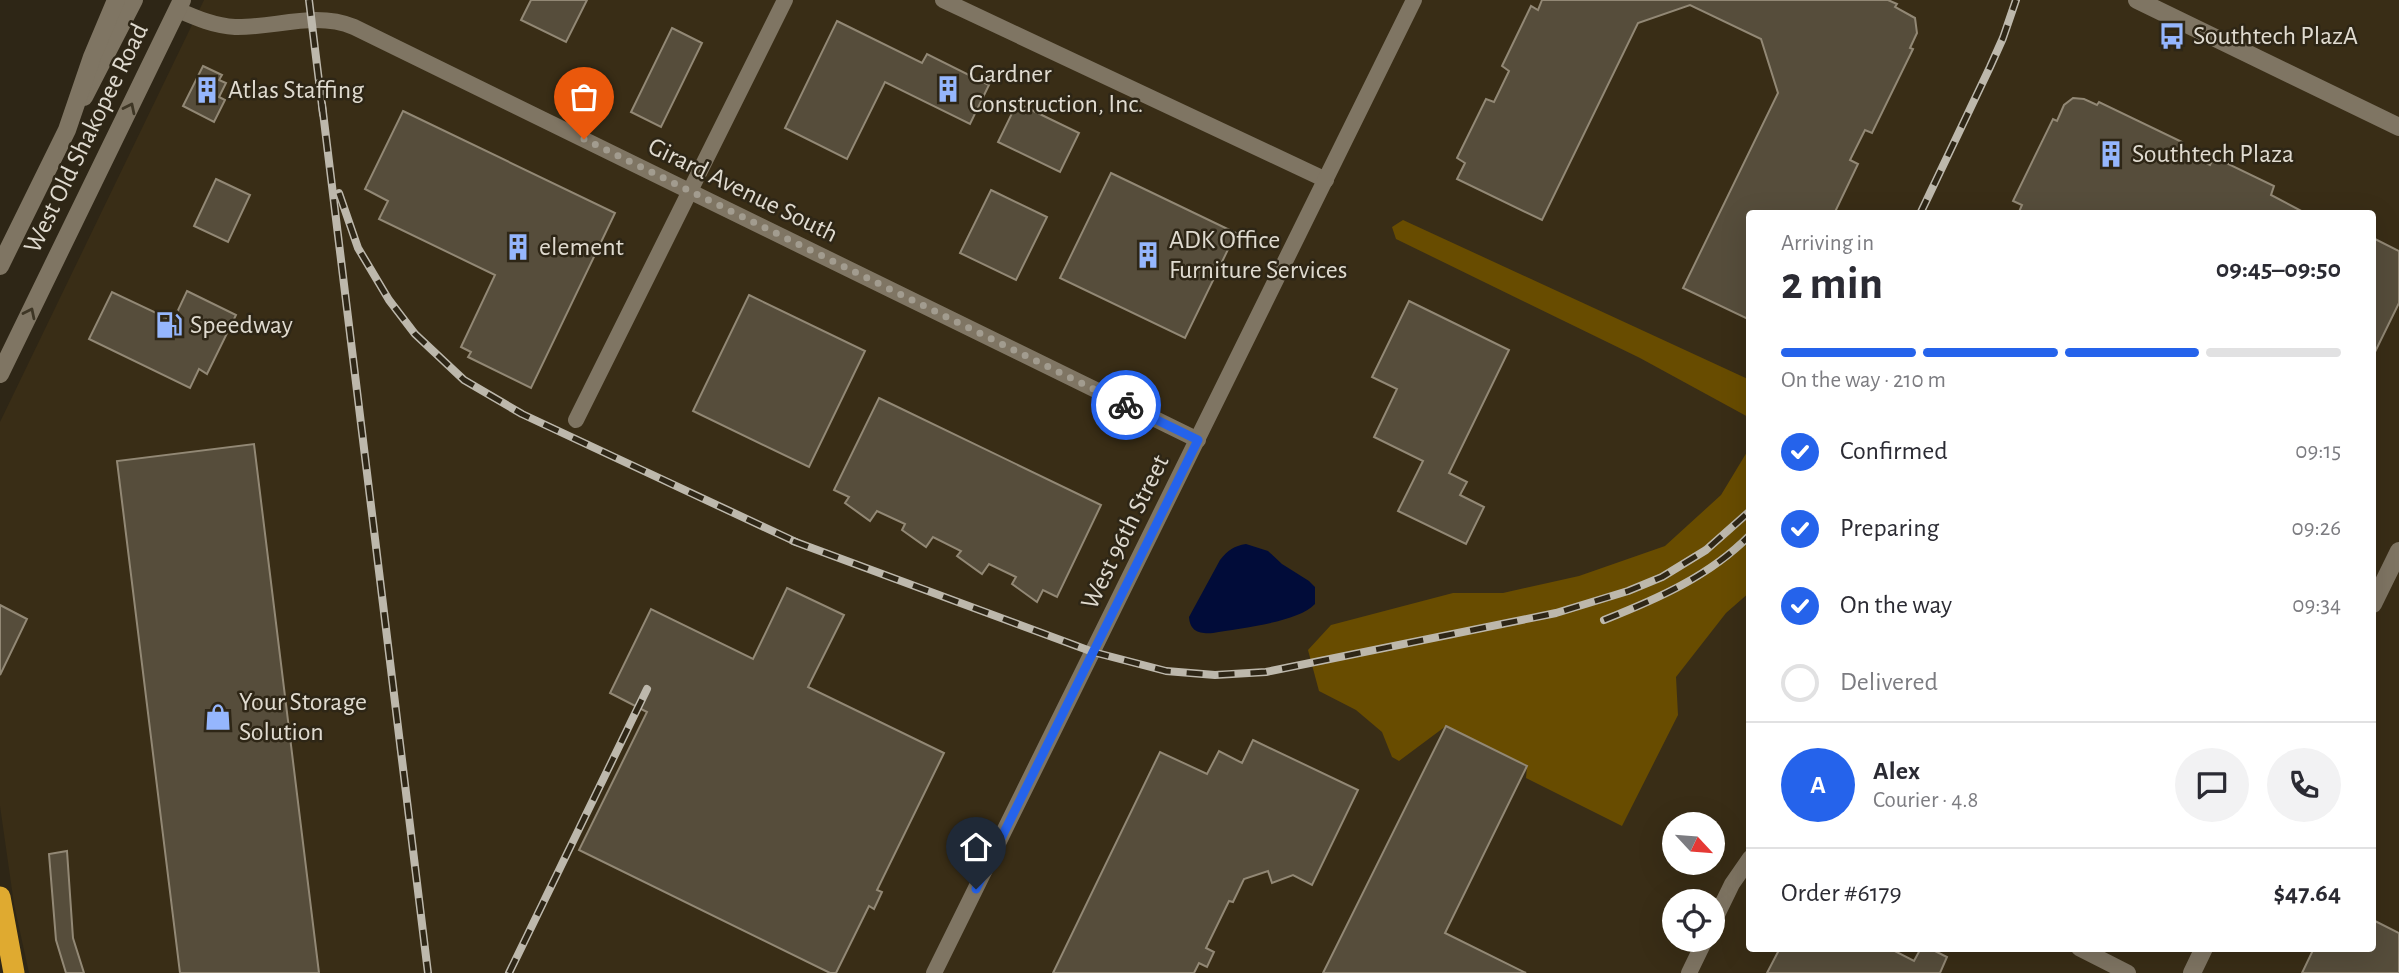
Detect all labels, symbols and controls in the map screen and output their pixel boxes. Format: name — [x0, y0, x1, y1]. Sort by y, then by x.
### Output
street label: West Old Shakopee Road — [19, 19, 153, 257]
bus stop icon: Southtech PlazA — [2157, 21, 2187, 51]
place label: Southtech PlazA — [2193, 23, 2358, 49]
place label: Gardner Construction, Inc. — [969, 61, 1144, 117]
pin — [554, 67, 614, 139]
building icon: Gardner Construction, Inc. — [933, 74, 963, 104]
building icon: Atlas Staffing — [192, 75, 222, 105]
place label: Atlas Staffing — [228, 77, 364, 103]
icon: bag — [565, 78, 603, 116]
one-way arrow — [122, 103, 136, 115]
street label: Girard Avenue South — [644, 133, 842, 247]
building icon: Southtech Plaza — [2096, 139, 2126, 169]
place label: Southtech Plaza — [2132, 141, 2294, 167]
place label: ADK Office Furniture Services — [1169, 227, 1347, 283]
building icon: element — [503, 232, 533, 262]
text: Arriving in — [1781, 232, 1874, 255]
place label: element — [539, 234, 624, 260]
building icon: ADK Office Furniture Services — [1133, 240, 1163, 270]
text: 09:45–09:50 — [2216, 256, 2341, 282]
text: 2 min — [1781, 261, 1883, 307]
one-way arrow — [22, 308, 36, 320]
fuel station icon: Speedway — [154, 310, 184, 340]
place label: Speedway — [190, 312, 293, 338]
text: On the way · 210 m — [1781, 369, 1946, 392]
courier — [1091, 370, 1161, 440]
icon: bike — [1107, 386, 1145, 424]
icon: check — [1781, 433, 1819, 471]
text: Confirmed — [1840, 438, 1948, 464]
text: 09:15 — [2295, 440, 2341, 463]
street label: West 96th Street — [1076, 451, 1174, 613]
icon: check — [1781, 510, 1819, 548]
text: Preparing — [1840, 515, 1939, 541]
text: 09:26 — [2292, 517, 2341, 540]
icon: check — [1781, 587, 1819, 625]
text: On the way — [1840, 592, 1952, 618]
text: 09:34 — [2292, 594, 2341, 617]
text: Delivered — [1840, 669, 1938, 695]
place label: Your Storage Solution — [239, 689, 367, 745]
shop icon: Your Storage Solution — [203, 702, 233, 732]
button: chat — [2175, 748, 2249, 822]
button: phone — [2267, 748, 2341, 822]
text: Alex — [1873, 758, 1920, 784]
text: A — [1810, 772, 1826, 798]
text: Courier · 4.8 — [1873, 789, 1978, 812]
north arrow — [1662, 812, 1726, 875]
map controls — [1662, 812, 1725, 952]
pin — [946, 817, 1006, 889]
icon: home — [957, 828, 995, 866]
text: Order #6179 — [1781, 880, 1902, 906]
text: $47.64 — [2273, 880, 2341, 906]
button: locate — [1662, 889, 1725, 952]

